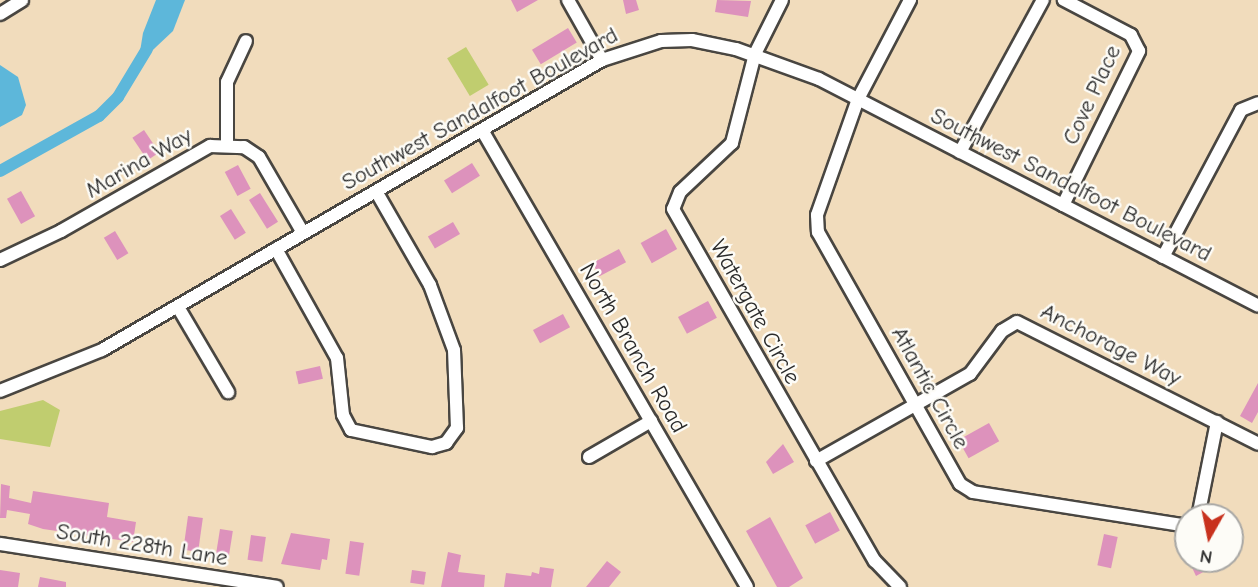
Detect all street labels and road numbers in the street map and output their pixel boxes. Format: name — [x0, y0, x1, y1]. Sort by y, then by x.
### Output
street label: Southwest Sandalfoot Boulevard — [337, 21, 623, 197]
street label: Cove Place — [1057, 41, 1127, 149]
street label: Southwest Sandalfoot Boulevard — [926, 102, 1216, 268]
street label: Marina Way — [81, 121, 197, 205]
street label: Watergate Circle — [704, 235, 806, 389]
street label: North Branch Road — [573, 258, 693, 438]
street label: Anchorage Way — [1036, 298, 1186, 392]
street label: Atlantic Circle — [885, 322, 975, 454]
street label: South 228th Lane — [54, 518, 230, 572]

